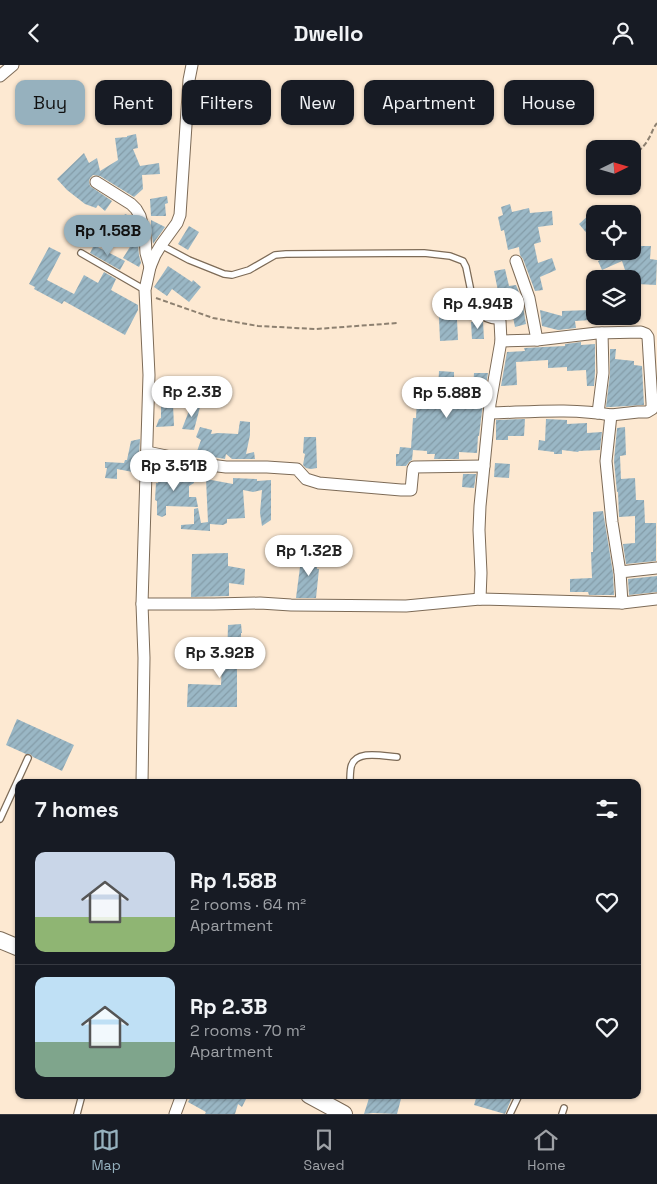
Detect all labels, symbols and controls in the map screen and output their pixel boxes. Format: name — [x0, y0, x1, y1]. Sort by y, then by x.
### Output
icon: back — [20, 19, 48, 47]
text: Dwello — [294, 19, 363, 47]
icon: person — [609, 19, 637, 47]
chip: Buy — [15, 80, 85, 125]
chip: Rent — [95, 80, 172, 125]
chip: Filters — [182, 80, 271, 125]
chip: New — [281, 80, 354, 125]
chip: Apartment — [364, 80, 494, 125]
chip: House — [504, 80, 594, 125]
north arrow — [586, 140, 641, 195]
map controls — [586, 140, 641, 325]
button: locate — [586, 205, 641, 260]
pin: Rp 1.58B — [56, 215, 160, 257]
text: Rp 1.58B — [75, 220, 141, 241]
button: layers — [586, 270, 641, 325]
pin: Rp 4.94B — [426, 287, 530, 330]
text: Rp 4.94B — [443, 293, 513, 314]
pin: Rp 2.3B — [146, 375, 238, 418]
pin: Rp 5.88B — [395, 377, 499, 419]
text: Rp 2.3B — [162, 381, 222, 402]
text: Rp 5.88B — [413, 382, 481, 403]
pin: Rp 3.51B — [122, 449, 226, 492]
text: Rp 3.51B — [141, 455, 207, 476]
pin: Rp 1.32B — [257, 535, 361, 577]
text: Rp 1.32B — [276, 540, 342, 561]
pin: Rp 3.92B — [168, 637, 272, 679]
text: Rp 3.92B — [186, 642, 254, 663]
icon: filters — [593, 795, 621, 823]
text: 7 homes — [35, 796, 119, 823]
text: Rp 1.58B — [190, 867, 277, 894]
icon: home — [75, 872, 135, 932]
icon: heart — [593, 888, 621, 916]
text: 2 rooms · 64 m² — [190, 894, 306, 915]
text: Apartment — [190, 915, 273, 936]
text: Rp 2.3B — [190, 993, 267, 1020]
icon: home — [75, 997, 135, 1057]
icon: heart — [593, 1013, 621, 1041]
text: 2 rooms · 70 m² — [190, 1020, 306, 1041]
text: Apartment — [190, 1041, 273, 1062]
tab: Map — [91, 1126, 121, 1174]
tab: Saved — [304, 1126, 344, 1174]
tab: Home — [527, 1126, 566, 1174]

